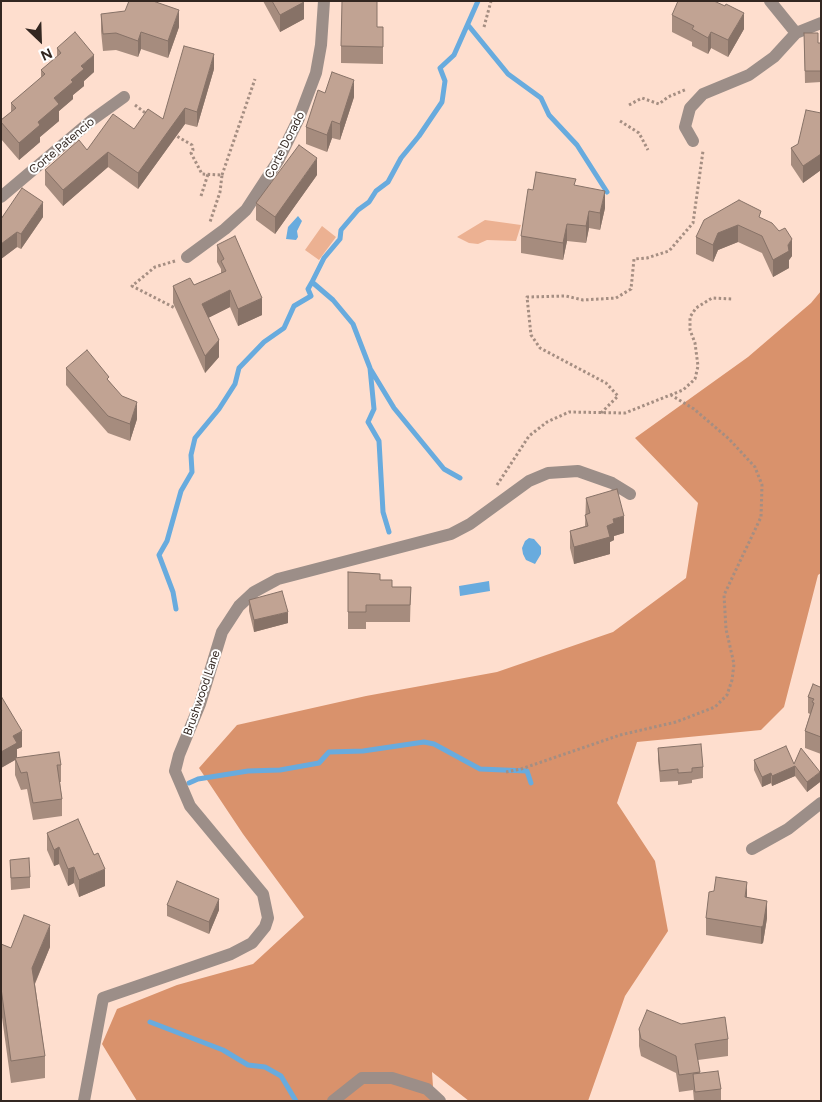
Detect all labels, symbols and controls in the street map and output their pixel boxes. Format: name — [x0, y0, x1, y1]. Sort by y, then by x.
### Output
north arrow — [15, 15, 65, 65]
text: N — [38, 44, 55, 64]
street label: Corte Dorado — [262, 109, 308, 181]
street label: Corte Patencio — [26, 115, 98, 177]
street label: Brushwood Lane — [181, 649, 223, 737]

